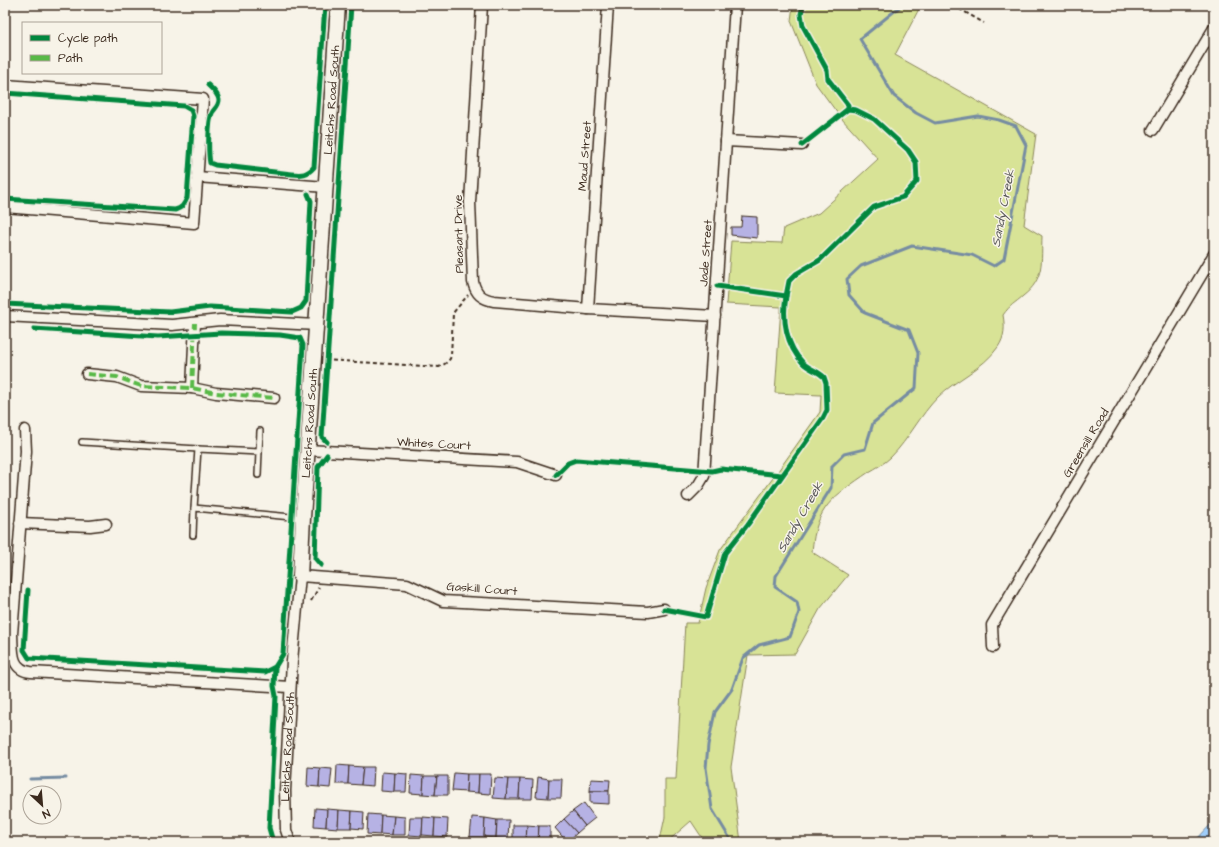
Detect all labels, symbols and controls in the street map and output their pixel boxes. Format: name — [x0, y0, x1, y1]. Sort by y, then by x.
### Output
legend — [22, 22, 162, 74]
text: Cycle path — [58, 30, 117, 48]
street label: Leitchs Road South — [319, 45, 344, 155]
text: Path — [58, 50, 83, 67]
street label: Maud Street — [574, 120, 596, 192]
water label: Sandy Creek — [987, 167, 1021, 249]
street label: Pleasant Drive — [450, 194, 468, 274]
street label: Jade Street — [695, 219, 717, 287]
street label: Leitchs Road South — [297, 368, 322, 479]
street label: Greensill Road — [1059, 405, 1113, 481]
street label: Whites Court — [397, 434, 472, 454]
water label: Sandy Creek — [772, 477, 829, 556]
street label: Gaskill Court — [446, 578, 518, 600]
street label: Leitchs Road South — [276, 691, 299, 802]
north arrow — [22, 785, 62, 825]
text: N — [40, 805, 53, 822]

